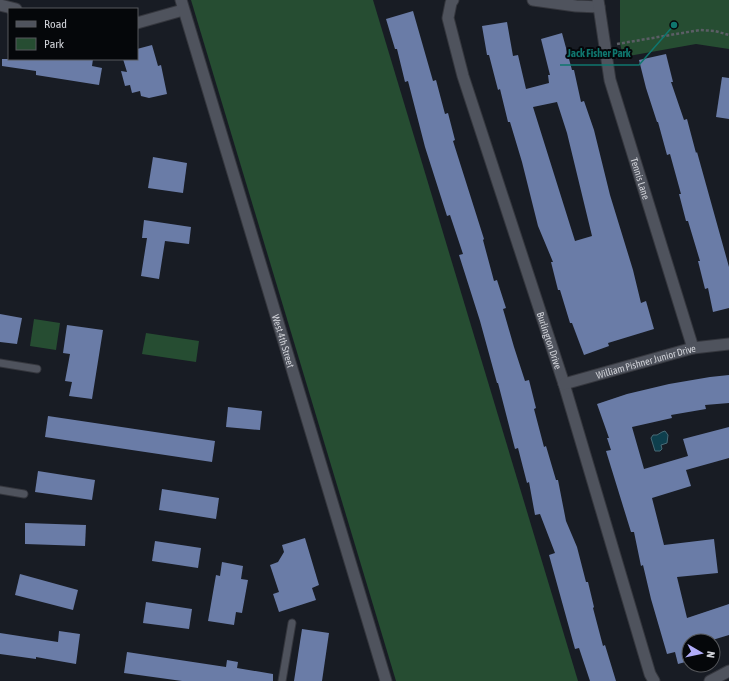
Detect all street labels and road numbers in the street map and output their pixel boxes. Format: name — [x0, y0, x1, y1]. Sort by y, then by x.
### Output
street label: Tennis Lane — [628, 156, 652, 201]
street label: Burlington Drive — [535, 310, 564, 371]
street label: West 4th Street — [270, 313, 296, 369]
street label: William Pishner Junior Drive — [595, 343, 697, 381]

